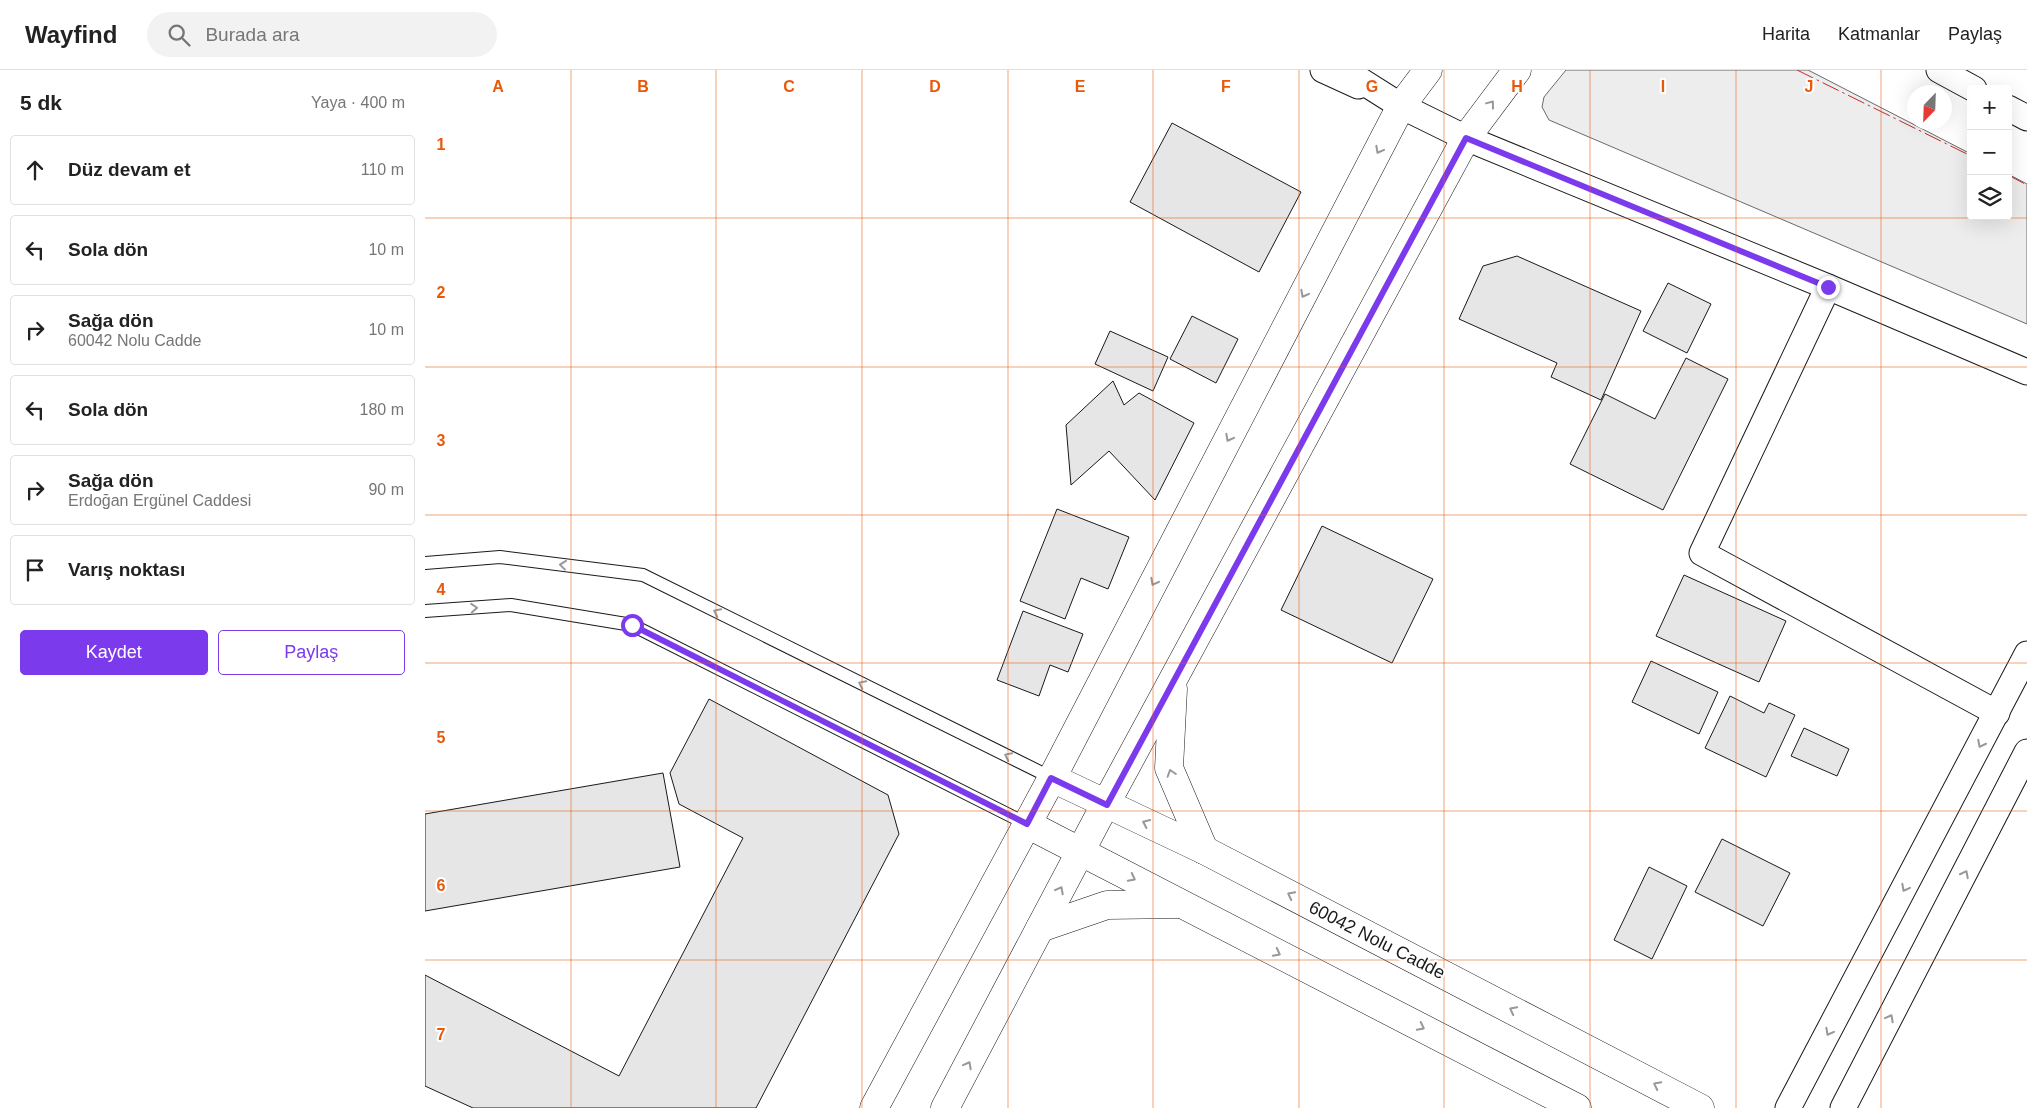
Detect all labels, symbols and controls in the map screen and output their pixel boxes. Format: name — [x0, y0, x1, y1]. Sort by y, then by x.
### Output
search box — [147, 12, 497, 57]
text: Wayfind — [25, 21, 117, 48]
icon: search — [165, 21, 193, 49]
text: Burada ara — [205, 24, 299, 45]
text: Harita — [1762, 24, 1810, 44]
text: Katmanlar — [1838, 24, 1920, 44]
text: Paylaş — [1948, 24, 2002, 44]
text: A — [492, 78, 504, 95]
text: B — [637, 78, 649, 95]
text: C — [783, 78, 795, 95]
text: D — [929, 78, 941, 95]
text: E — [1075, 78, 1086, 95]
text: F — [1221, 78, 1231, 95]
text: G — [1366, 78, 1378, 95]
text: H — [1511, 78, 1523, 95]
text: I — [1661, 78, 1665, 95]
text: J — [1805, 78, 1813, 95]
north arrow — [1907, 85, 1952, 130]
map controls — [1967, 85, 2012, 220]
button: + — [1967, 85, 2012, 130]
text: 5 dk — [20, 91, 62, 114]
text: Yaya · 400 m — [311, 94, 405, 111]
one-way arrow — [1485, 100, 1494, 110]
button: − — [1967, 130, 2012, 175]
text: 1 — [437, 136, 446, 153]
one-way arrow — [1375, 144, 1385, 153]
icon: ahead — [21, 156, 49, 184]
text: Düz devam et — [68, 159, 190, 180]
text: 110 m — [361, 161, 404, 178]
button: layers — [1967, 175, 2012, 220]
icon: left — [21, 236, 49, 264]
text: Sola dön — [68, 239, 148, 260]
text: 10 m — [368, 241, 404, 258]
route end — [1817, 276, 1840, 299]
text: 2 — [437, 284, 446, 301]
one-way arrow — [1300, 289, 1310, 298]
text: Sağa dön — [68, 310, 154, 331]
icon: right — [21, 316, 49, 344]
text: 10 m — [368, 321, 404, 338]
text: 60042 Nolu Cadde — [68, 332, 201, 349]
icon: left — [21, 396, 49, 424]
text: Sola dön — [68, 399, 148, 420]
text: 180 m — [360, 401, 404, 418]
text: 3 — [437, 432, 446, 449]
one-way arrow — [1225, 433, 1235, 442]
text: Sağa dön — [68, 470, 154, 491]
icon: right — [21, 476, 49, 504]
text: 90 m — [368, 481, 404, 498]
text: Erdoğan Ergünel Caddesi — [68, 492, 251, 509]
icon: arrive — [21, 556, 49, 584]
text: Varış noktası — [68, 559, 185, 580]
one-way arrow — [559, 560, 567, 571]
one-way arrow — [1150, 577, 1160, 586]
text: 4 — [437, 581, 446, 598]
one-way arrow — [470, 602, 478, 613]
one-way arrow — [713, 608, 722, 618]
route start — [621, 614, 644, 637]
button: Kaydet — [20, 630, 208, 675]
button: Paylaş — [218, 630, 405, 675]
one-way arrow — [858, 680, 867, 690]
text: 5 — [437, 729, 446, 746]
one-way arrow — [1977, 739, 1987, 748]
one-way arrow — [1004, 752, 1013, 762]
one-way arrow — [1167, 769, 1177, 778]
one-way arrow — [1142, 819, 1151, 829]
one-way arrow — [1959, 870, 1969, 879]
one-way arrow — [1127, 872, 1136, 882]
text: 6 — [437, 877, 446, 894]
one-way arrow — [1901, 883, 1911, 892]
one-way arrow — [1054, 887, 1064, 896]
one-way arrow — [1287, 891, 1296, 901]
street label: 60042 Nolu Cadde — [1306, 897, 1448, 983]
one-way arrow — [1272, 947, 1281, 957]
one-way arrow — [1509, 1006, 1518, 1016]
one-way arrow — [1884, 1015, 1894, 1024]
one-way arrow — [1416, 1021, 1425, 1031]
text: 7 — [437, 1026, 446, 1043]
one-way arrow — [1825, 1026, 1835, 1035]
one-way arrow — [962, 1061, 972, 1070]
one-way arrow — [1653, 1082, 1662, 1092]

